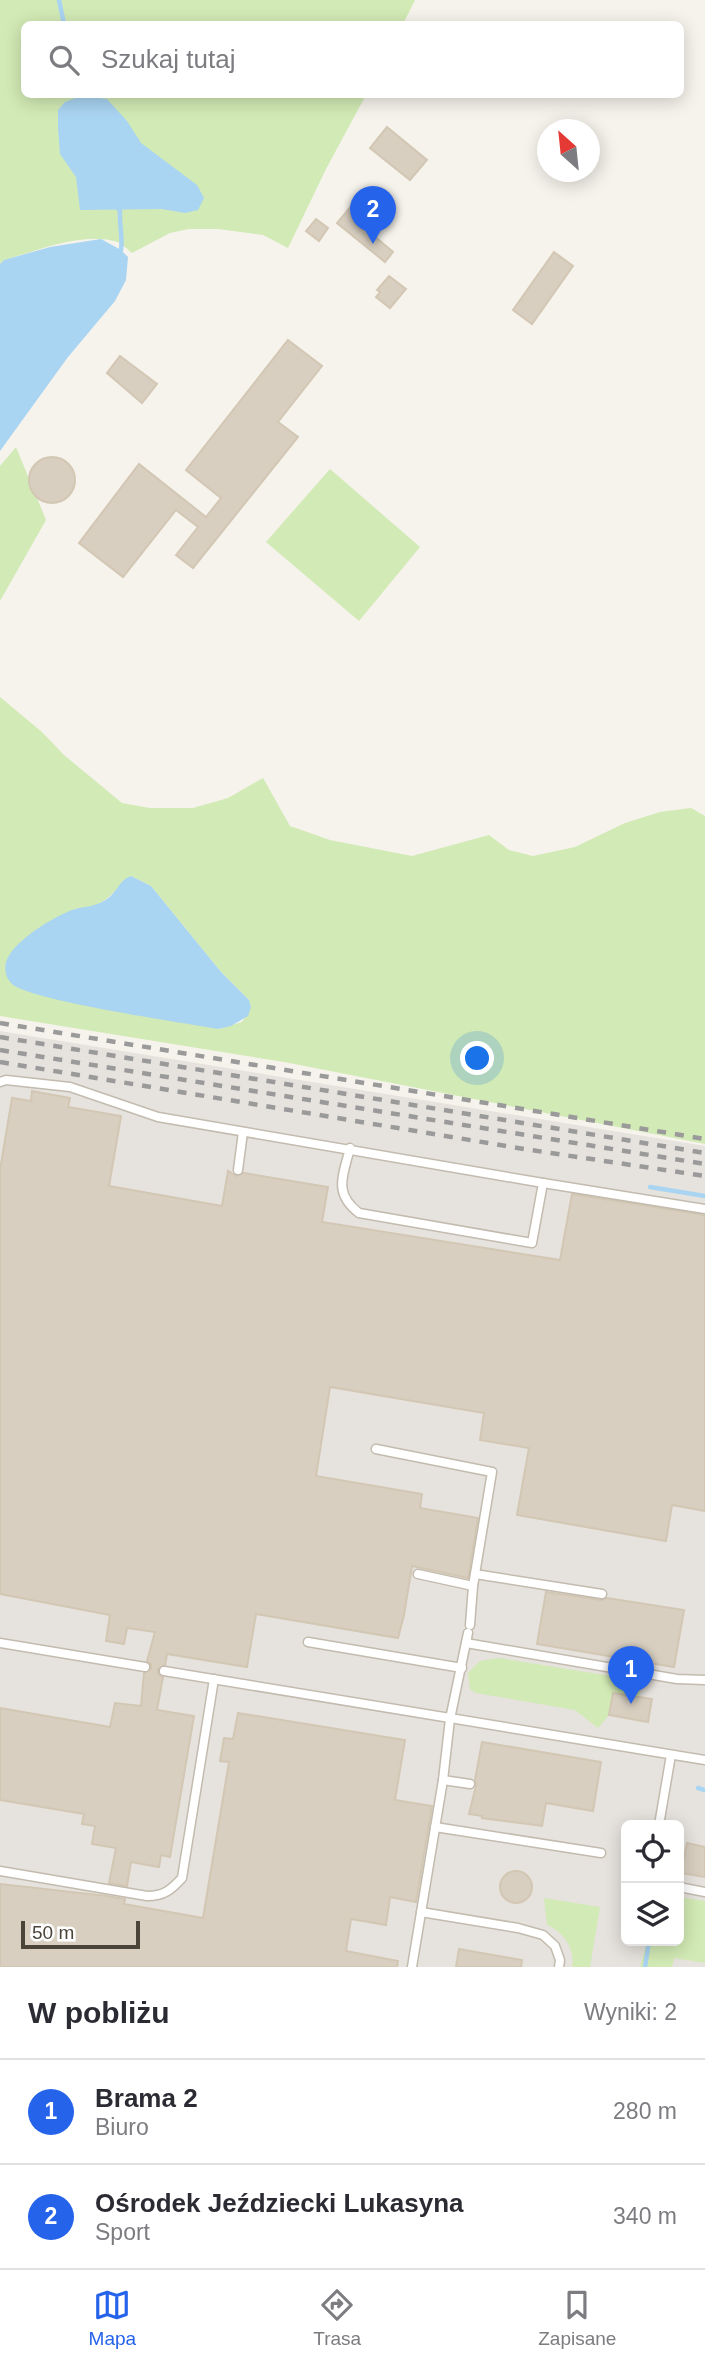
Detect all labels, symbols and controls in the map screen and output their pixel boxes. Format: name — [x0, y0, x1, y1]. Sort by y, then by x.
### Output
search box — [21, 21, 684, 98]
icon: search — [45, 41, 83, 79]
text: Szukaj tutaj — [101, 44, 235, 74]
north arrow — [537, 119, 600, 182]
pin: 2 — [350, 186, 396, 244]
your location — [460, 1041, 494, 1075]
pin: 1 — [608, 1646, 654, 1704]
map controls — [621, 1820, 684, 1946]
button: locate — [621, 1820, 684, 1883]
button: layers — [621, 1883, 684, 1946]
scale bar — [21, 1918, 140, 1950]
text: 50 m — [32, 1922, 74, 1943]
text: W pobliżu — [28, 1996, 170, 2029]
text: Wyniki: 2 — [584, 1999, 677, 2025]
text: Brama 2 — [95, 2083, 198, 2113]
text: 1 — [45, 2098, 57, 2124]
text: 280 m — [613, 2098, 677, 2124]
text: Biuro — [95, 2114, 149, 2140]
text: Ośrodek Jeździecki Lukasyna — [95, 2188, 464, 2218]
text: 2 — [45, 2203, 57, 2229]
text: 340 m — [613, 2203, 677, 2229]
text: Sport — [95, 2219, 150, 2245]
tab: Mapa — [89, 2286, 136, 2350]
tab: Trasa — [313, 2286, 361, 2350]
tab: Zapisane — [538, 2286, 616, 2350]

